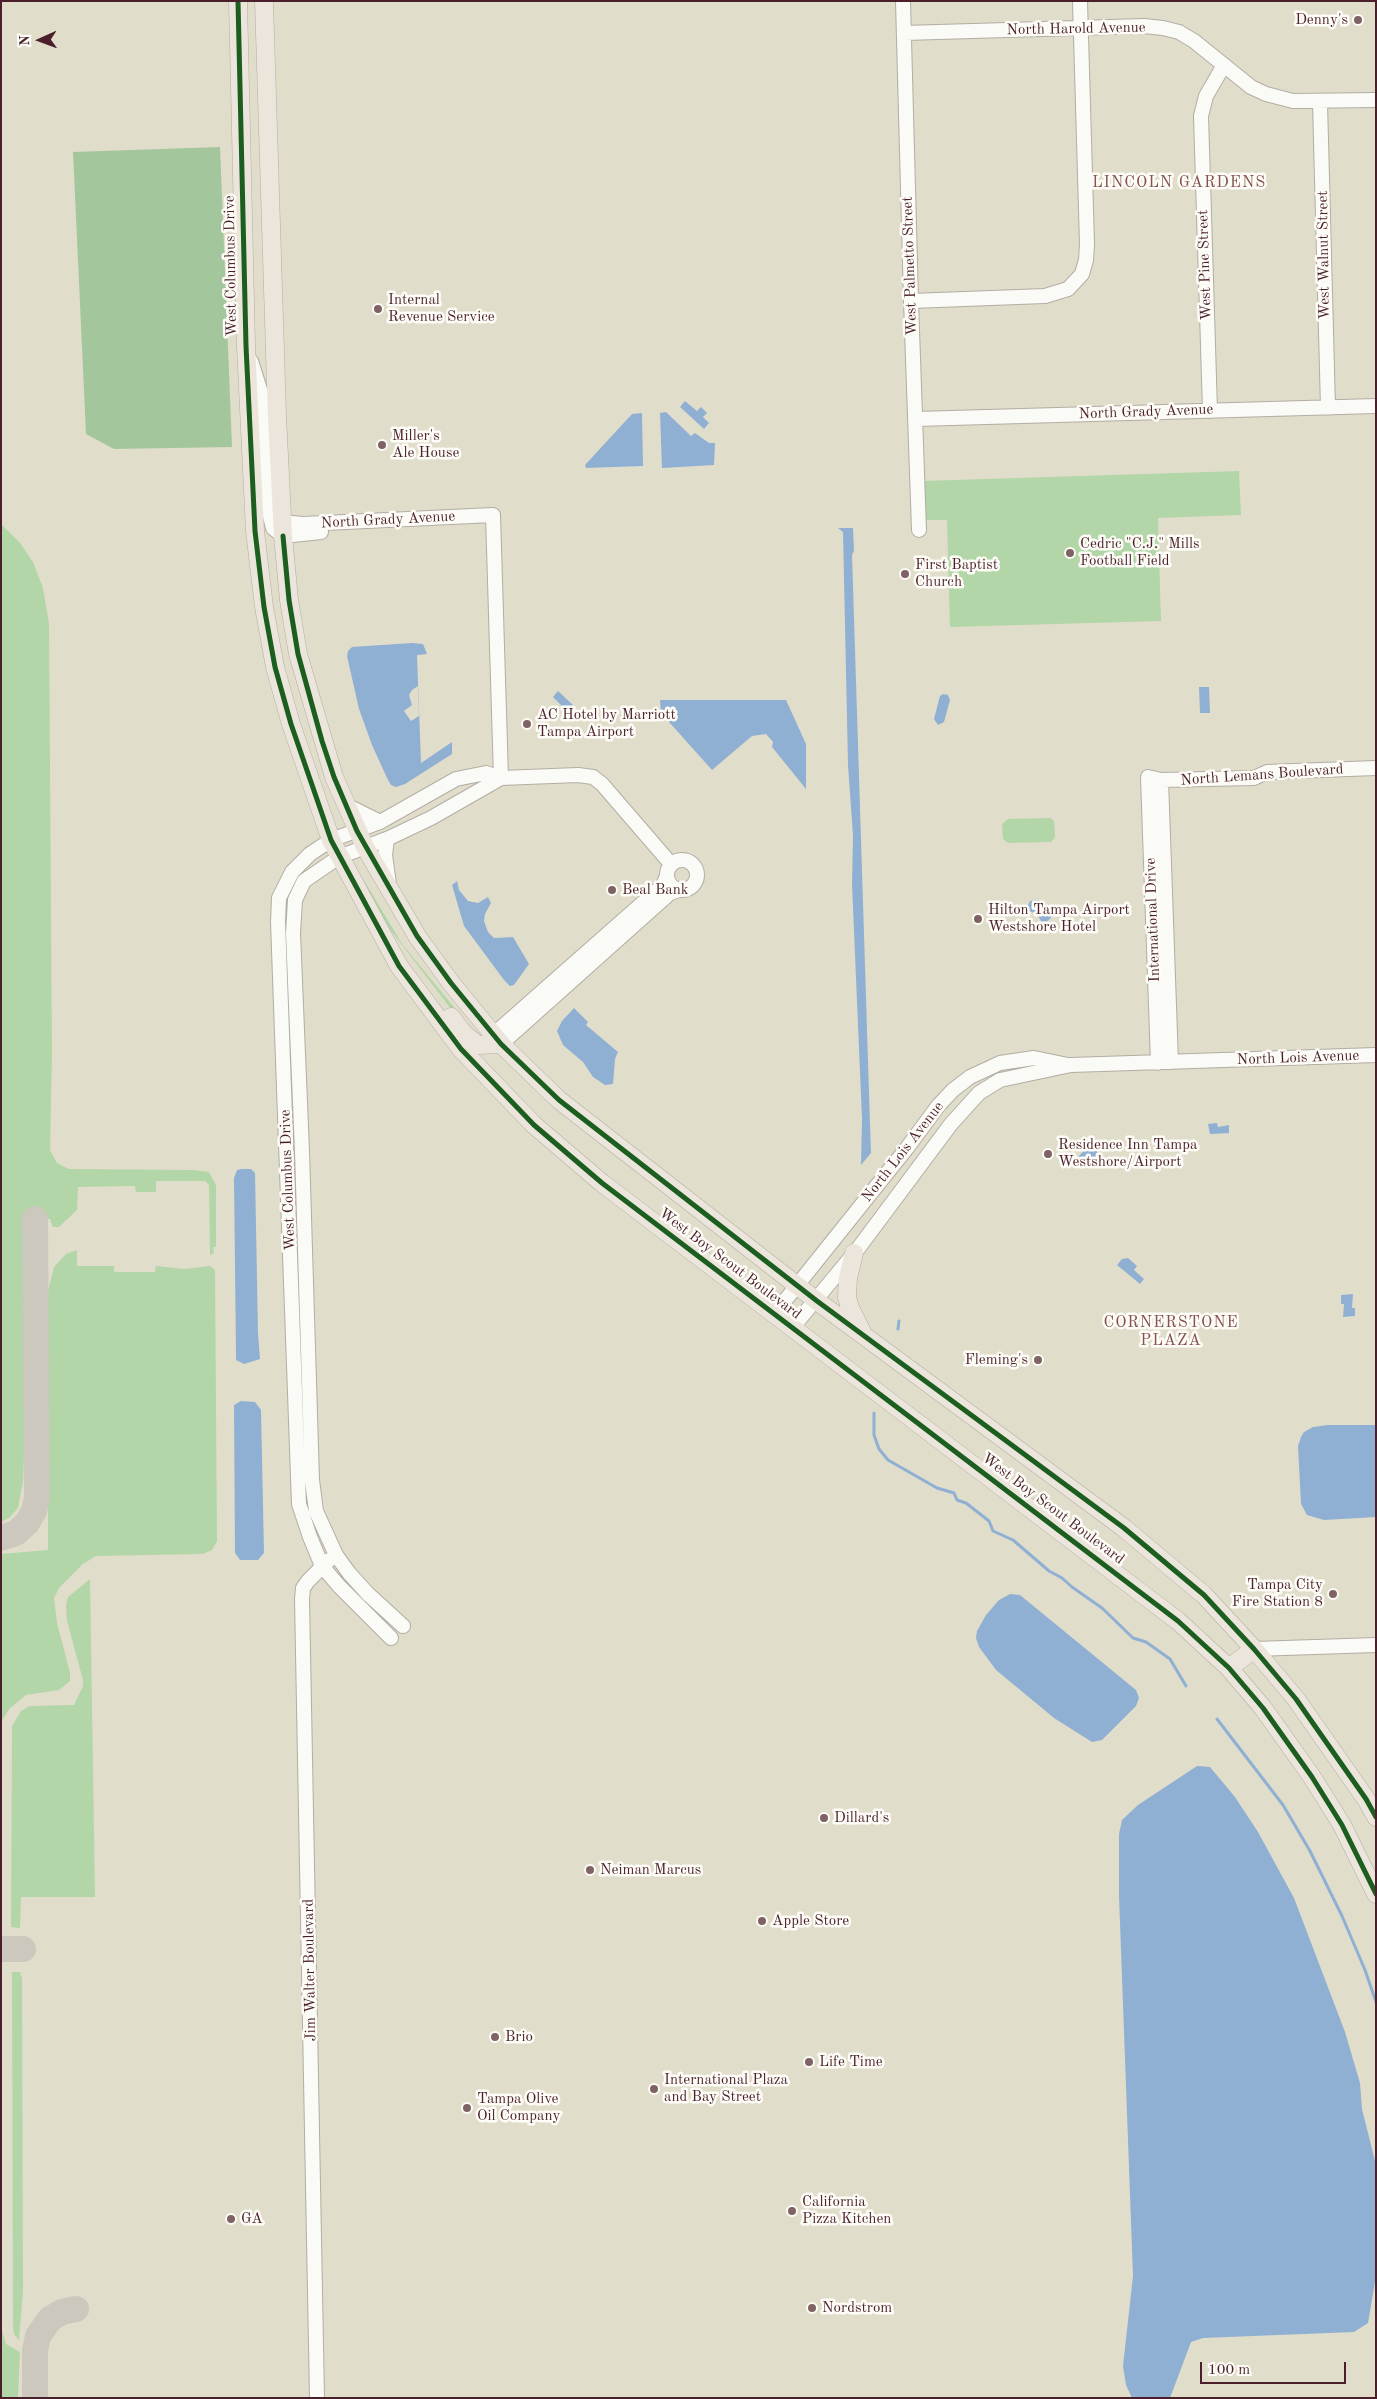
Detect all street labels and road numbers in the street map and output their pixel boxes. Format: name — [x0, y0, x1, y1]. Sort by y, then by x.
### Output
street label: North Harold Avenue — [1006, 19, 1146, 39]
street label: West Walnut Street — [1314, 190, 1334, 320]
street label: West Columbus Drive — [221, 195, 241, 337]
street label: West Palmetto Street — [899, 196, 921, 336]
street label: West Pine Street — [1194, 209, 1216, 321]
street label: North Grady Avenue — [1078, 401, 1214, 423]
street label: North Grady Avenue — [320, 507, 456, 533]
street label: North Lemans Boulevard — [1180, 760, 1344, 790]
street label: International Drive — [1142, 858, 1164, 982]
street label: North Lois Avenue — [1236, 1047, 1360, 1069]
street label: North Lois Avenue — [858, 1098, 948, 1206]
street label: West Columbus Drive — [277, 1109, 299, 1251]
street label: West Boy Scout Boulevard — [655, 1205, 805, 1323]
street label: West Boy Scout Boulevard — [978, 1450, 1128, 1568]
street label: Jim Walter Boulevard — [300, 1899, 320, 2041]

